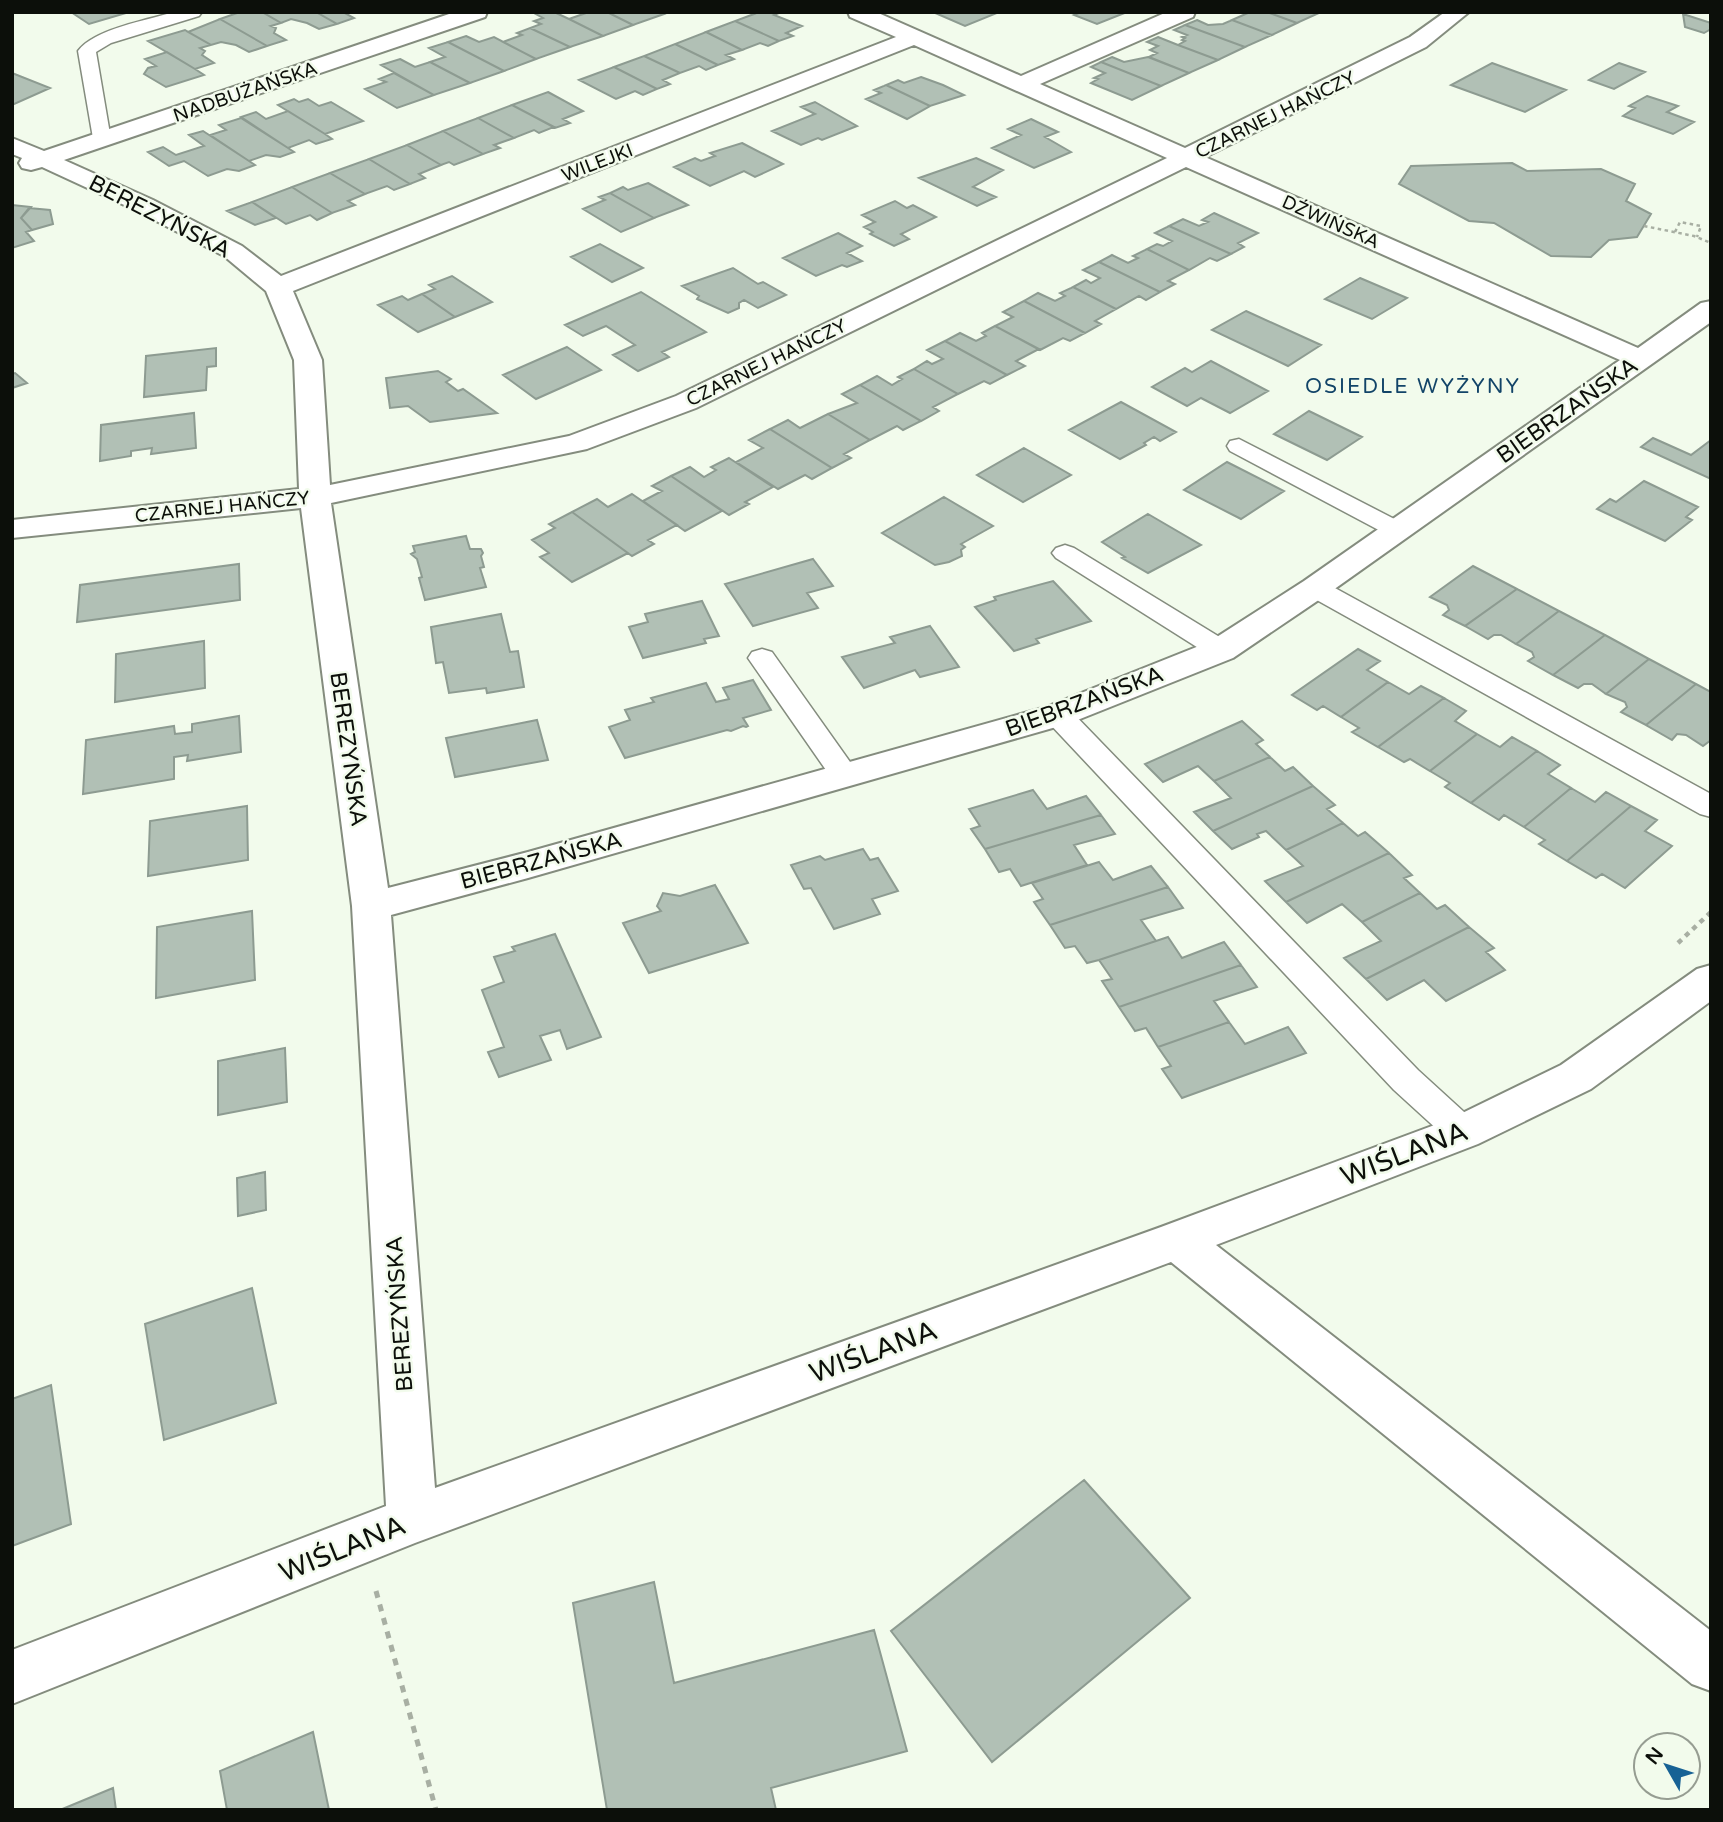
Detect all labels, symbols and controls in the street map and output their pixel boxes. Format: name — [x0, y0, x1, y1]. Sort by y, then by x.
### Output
street label: NADBUŻAŃSKA — [170, 56, 320, 127]
street label: CZARNEJ HAŃCZY — [1191, 66, 1359, 163]
street label: WILEJKI — [559, 139, 636, 187]
street label: BEREZYŃSKA — [84, 169, 235, 265]
street label: DŹWIŃSKA — [1278, 190, 1383, 253]
street label: CZARNEJ HAŃCZY — [682, 314, 850, 411]
street label: BIEBRZAŃSKA — [1492, 352, 1644, 470]
district label: OSIEDLE WYŻYNY — [1305, 374, 1521, 399]
street label: CZARNEJ HAŃCZY — [134, 486, 311, 527]
street label: BIEBRZAŃSKA — [1002, 660, 1167, 743]
street label: BEREZYŃSKA — [323, 670, 373, 828]
street label: BIEBRZAŃSKA — [457, 826, 625, 896]
street label: WIŚLANA — [1336, 1114, 1473, 1194]
street label: BEREZYŃSKA — [381, 1235, 419, 1393]
street label: WIŚLANA — [805, 1313, 942, 1391]
street label: WIŚLANA — [274, 1508, 411, 1590]
north arrow — [1632, 1731, 1702, 1801]
text: N — [1641, 1743, 1668, 1769]

